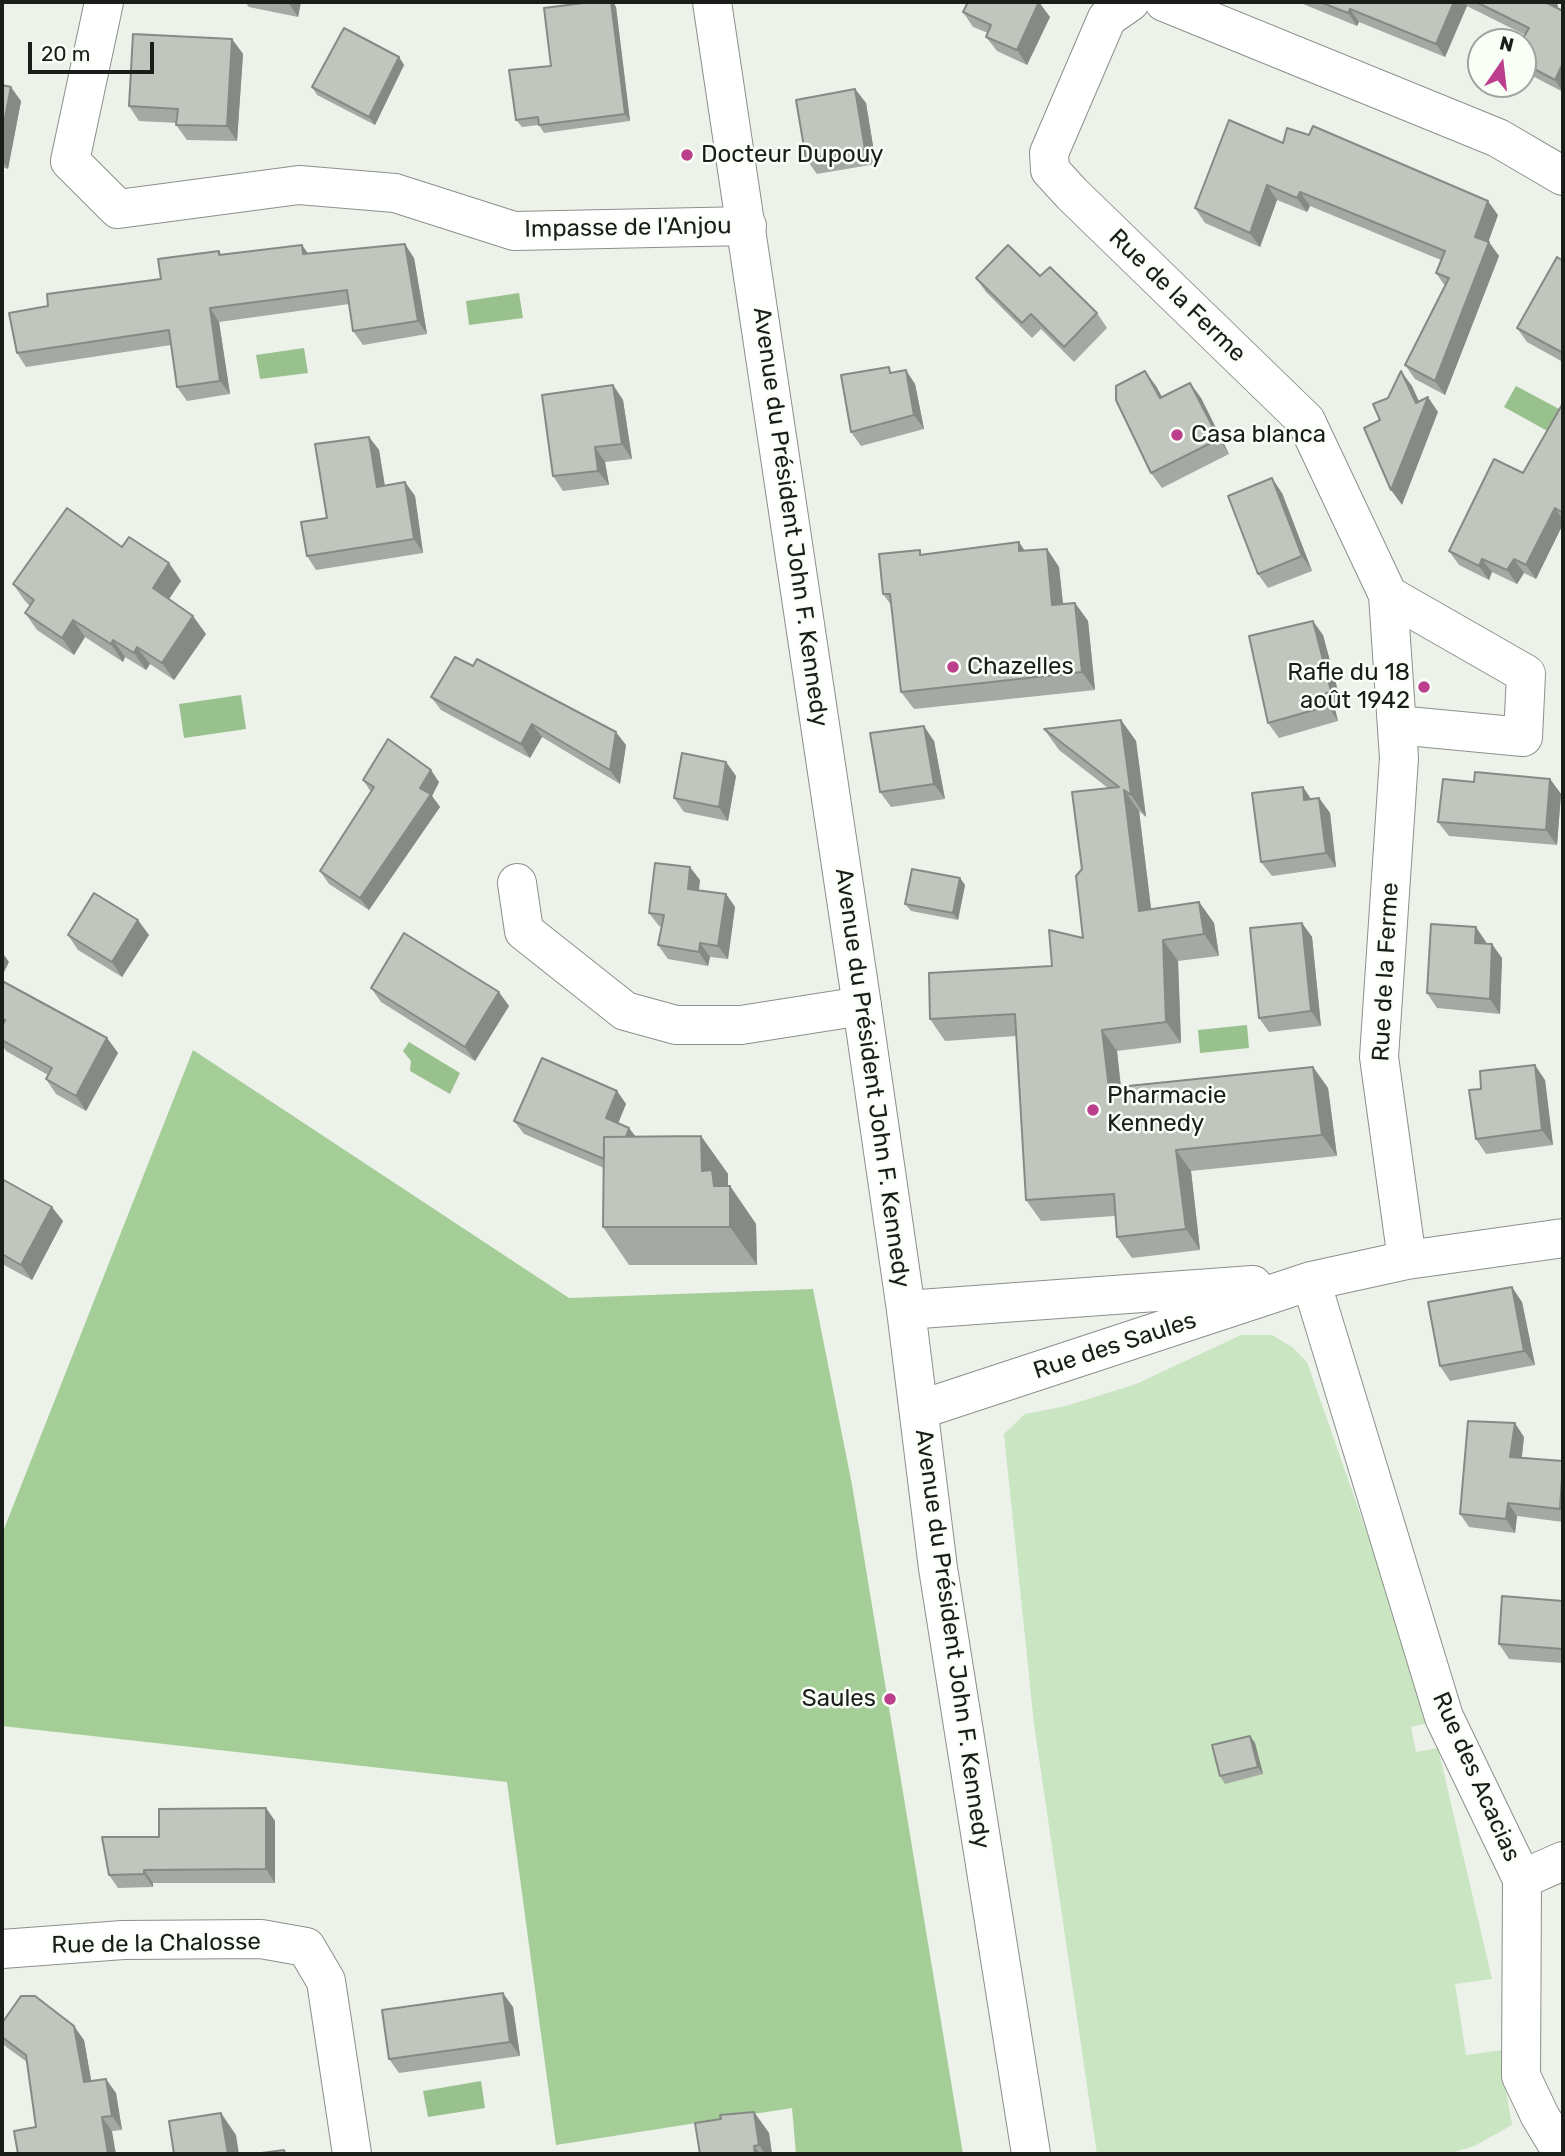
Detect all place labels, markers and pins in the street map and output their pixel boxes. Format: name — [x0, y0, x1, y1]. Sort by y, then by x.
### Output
place label: Docteur Dupouy — [701, 141, 884, 169]
marker: Docteur Dupouy — [679, 147, 695, 163]
place label: Casa blanca — [1191, 421, 1326, 449]
marker: Casa blanca — [1169, 427, 1185, 443]
place label: Chazelles — [967, 653, 1074, 681]
marker: Chazelles — [945, 659, 961, 675]
place label: Rafle du 18 août 1942 — [1287, 659, 1410, 715]
marker: Rafle du 18 août 1942 — [1416, 679, 1432, 695]
place label: Pharmacie Kennedy — [1107, 1082, 1226, 1138]
marker: Pharmacie Kennedy — [1085, 1102, 1101, 1118]
place label: Saules — [802, 1685, 876, 1713]
marker: Saules — [882, 1691, 898, 1707]

